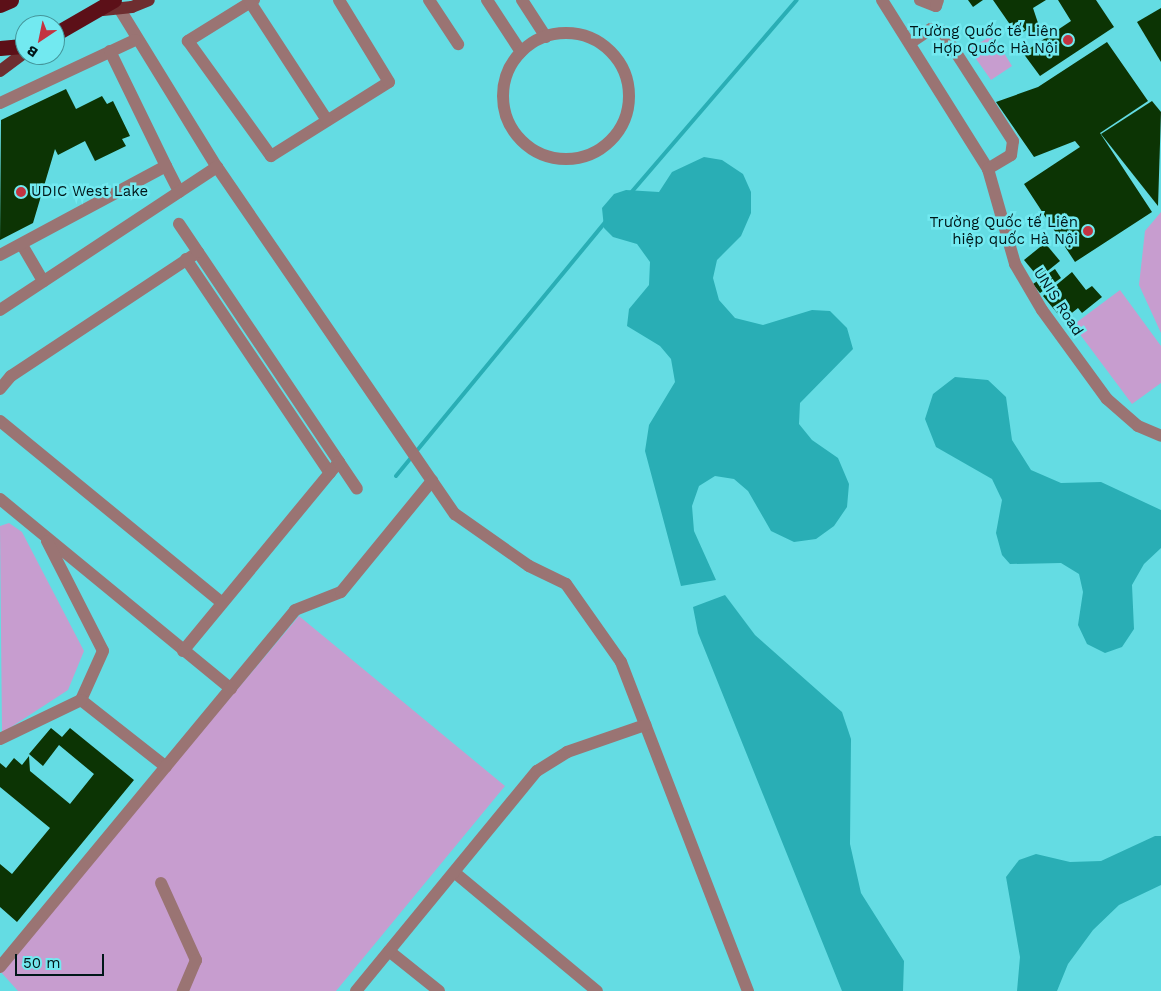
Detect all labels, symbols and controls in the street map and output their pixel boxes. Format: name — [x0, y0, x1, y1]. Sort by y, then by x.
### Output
north arrow — [15, 15, 65, 65]
place label: Trường Quốc tế Liên Hợp Quốc Hà Nội — [909, 22, 1058, 57]
marker: Trường Quốc tế Liên Hợp Quốc Hà Nội — [1062, 34, 1074, 46]
text: B — [24, 42, 41, 61]
place label: UDIC West Lake — [31, 183, 148, 201]
marker: UDIC West Lake — [15, 186, 27, 198]
place label: Trường Quốc tế Liên hiệp quốc Hà Nội — [929, 213, 1078, 248]
marker: Trường Quốc tế Liên hiệp quốc Hà Nội — [1082, 225, 1094, 237]
street label: UNIS Road — [1029, 265, 1087, 339]
scale bar — [18, 944, 106, 976]
text: 50 m — [23, 954, 60, 972]

